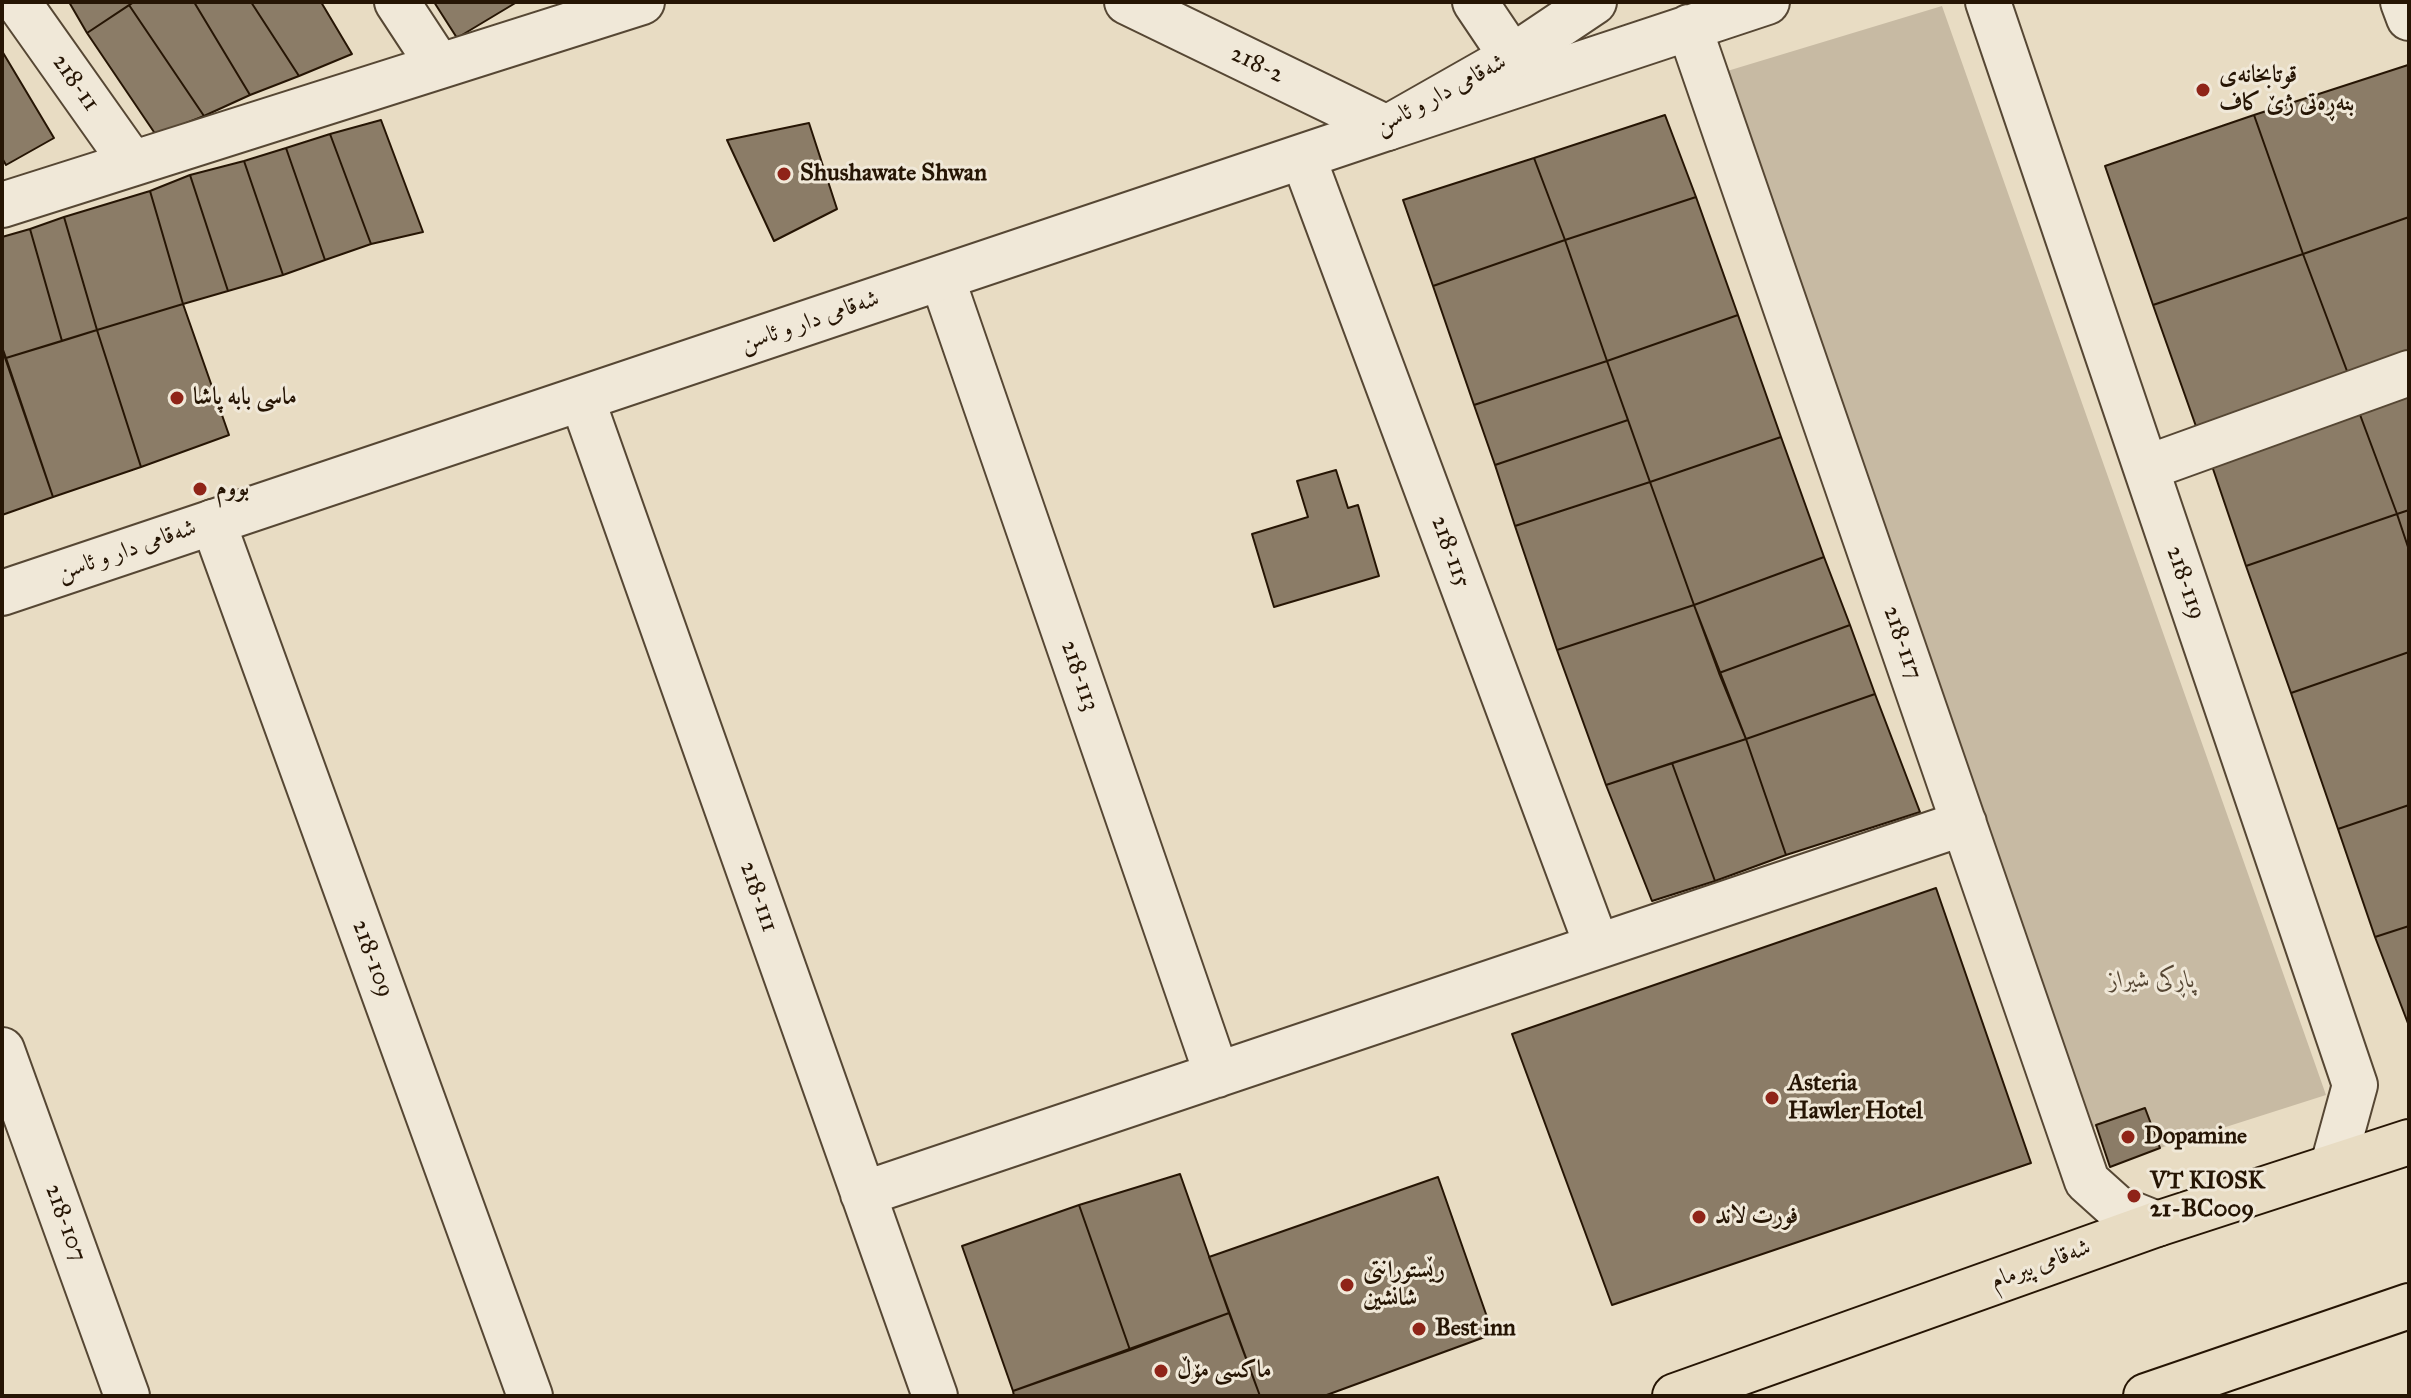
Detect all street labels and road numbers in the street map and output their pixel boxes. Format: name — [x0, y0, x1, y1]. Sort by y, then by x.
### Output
street label: 218-2 — [1226, 40, 1288, 90]
street label: شەقامی دار و ئاسن — [1370, 48, 1512, 142]
street label: 218-11 — [45, 49, 105, 117]
street label: شەقامی دار و ئاسن — [737, 285, 883, 359]
street label: 218-115 — [1424, 512, 1476, 592]
street label: شەقامی دار و ئاسن — [54, 514, 200, 588]
street label: 218-119 — [2159, 543, 2211, 623]
street label: 218-117 — [1876, 603, 1928, 683]
street label: 218-113 — [1054, 637, 1104, 715]
street label: 218-111 — [733, 858, 783, 936]
street label: 218-109 — [345, 916, 399, 1002]
street label: 218-107 — [38, 1180, 92, 1266]
street label: شەقامی پیرمام — [1987, 1234, 2095, 1296]

